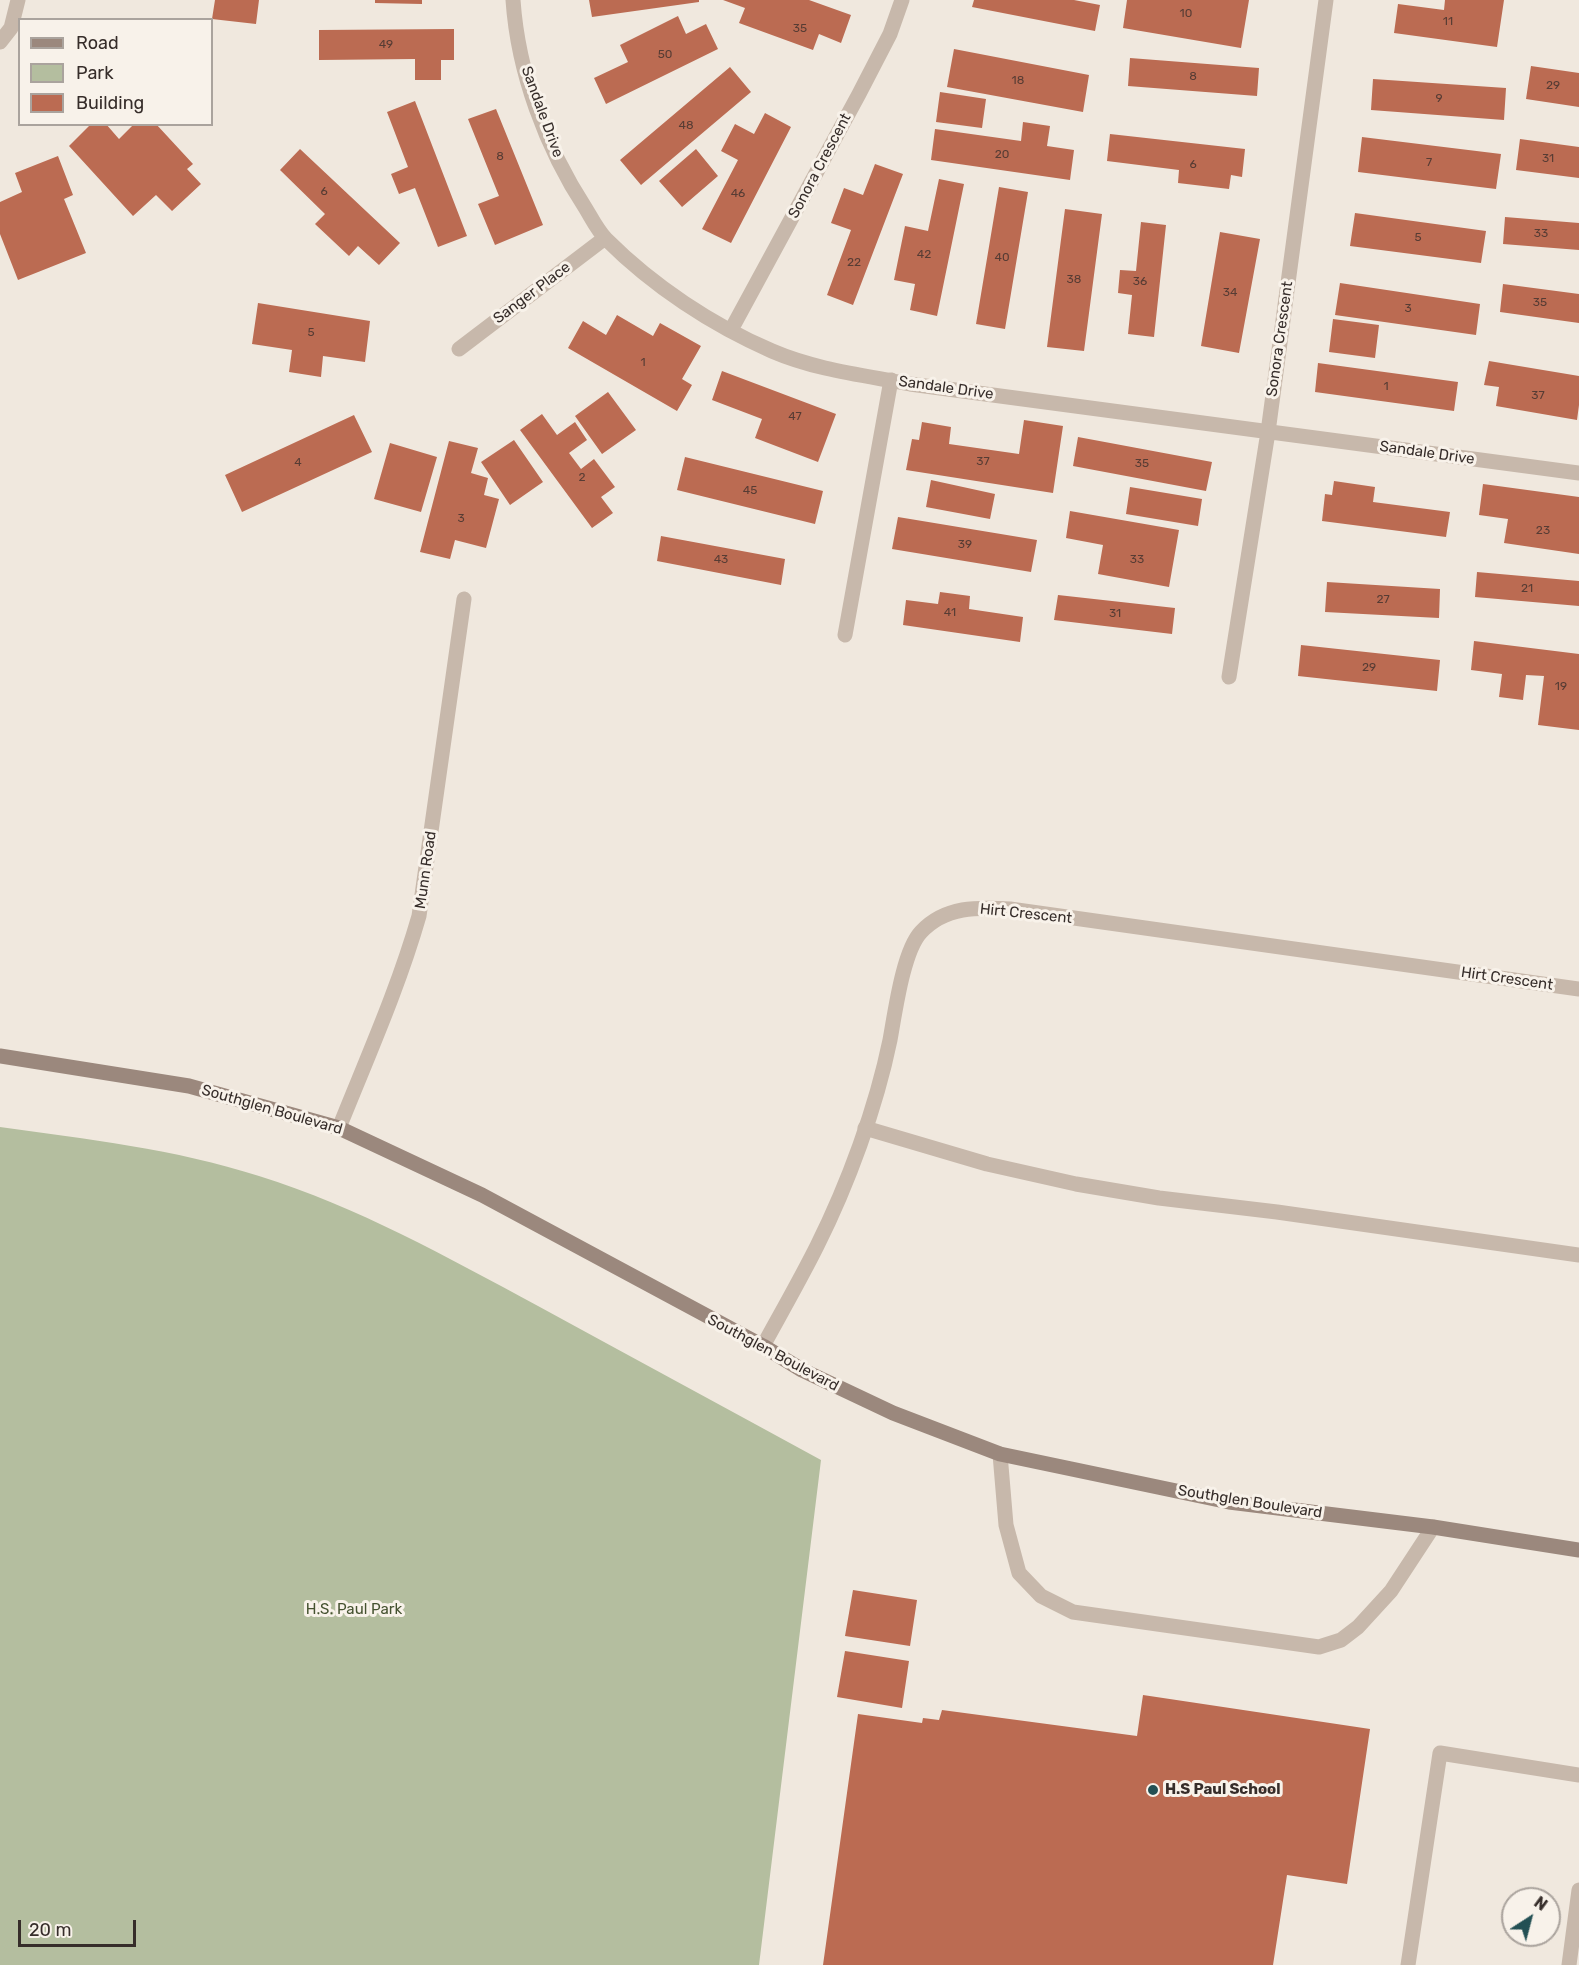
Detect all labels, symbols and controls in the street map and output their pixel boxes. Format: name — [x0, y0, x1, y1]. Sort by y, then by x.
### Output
house number: 10 — [1180, 7, 1192, 21]
house number: 11 — [1443, 15, 1453, 29]
legend — [18, 18, 213, 126]
house number: 35 — [793, 22, 807, 36]
text: Road — [76, 32, 119, 54]
house number: 49 — [379, 38, 393, 52]
house number: 50 — [658, 48, 672, 62]
text: Park — [76, 62, 113, 84]
street label: Sandale Drive — [517, 64, 567, 160]
house number: 8 — [1189, 70, 1197, 84]
house number: 18 — [1012, 74, 1024, 88]
house number: 29 — [1546, 79, 1560, 93]
text: Building — [76, 92, 144, 114]
house number: 9 — [1435, 92, 1443, 106]
street label: Sonora Crescent — [785, 110, 855, 222]
house number: 48 — [678, 119, 694, 133]
house number: 20 — [995, 148, 1009, 162]
house number: 8 — [496, 150, 504, 164]
house number: 31 — [1542, 152, 1554, 166]
house number: 7 — [1426, 156, 1432, 170]
house number: 6 — [1189, 158, 1197, 172]
house number: 6 — [320, 185, 328, 199]
house number: 46 — [731, 187, 745, 201]
house number: 33 — [1534, 227, 1548, 241]
house number: 5 — [1414, 231, 1422, 245]
house number: 42 — [917, 248, 931, 262]
house number: 40 — [994, 251, 1010, 265]
house number: 22 — [847, 256, 861, 270]
street label: Sanger Place — [490, 258, 574, 328]
house number: 38 — [1067, 273, 1081, 287]
house number: 36 — [1133, 275, 1147, 289]
street label: Sonora Crescent — [1263, 280, 1297, 398]
house number: 34 — [1223, 286, 1237, 300]
house number: 35 — [1533, 296, 1547, 310]
house number: 3 — [1404, 302, 1412, 316]
house number: 5 — [307, 326, 315, 340]
house number: 1 — [640, 356, 646, 370]
street label: Sandale Drive — [897, 372, 995, 404]
house number: 1 — [1383, 380, 1389, 394]
house number: 37 — [1531, 389, 1545, 403]
house number: 47 — [788, 410, 802, 424]
street label: Sandale Drive — [1378, 437, 1476, 469]
house number: 37 — [976, 455, 990, 469]
house number: 4 — [294, 456, 302, 470]
house number: 35 — [1135, 457, 1149, 471]
house number: 2 — [578, 471, 586, 485]
house number: 45 — [743, 484, 757, 498]
house number: 3 — [457, 512, 465, 526]
house number: 23 — [1536, 524, 1550, 538]
house number: 39 — [958, 538, 972, 552]
house number: 43 — [714, 553, 728, 567]
house number: 33 — [1130, 553, 1144, 567]
house number: 21 — [1521, 582, 1533, 596]
house number: 27 — [1376, 593, 1390, 607]
house number: 41 — [944, 606, 956, 620]
house number: 31 — [1109, 607, 1121, 621]
house number: 29 — [1362, 661, 1376, 675]
house number: 19 — [1555, 680, 1567, 694]
street label: Munn Road — [412, 830, 440, 910]
street label: Hirt Crescent — [979, 900, 1073, 928]
street label: Hirt Crescent — [1460, 964, 1554, 994]
street label: Southglen Boulevard — [199, 1081, 345, 1139]
street label: Southglen Boulevard — [704, 1311, 842, 1395]
street label: Southglen Boulevard — [1177, 1482, 1323, 1522]
park label: H.S. Paul Park — [306, 1601, 402, 1619]
place label: H.S Paul School — [1165, 1781, 1281, 1799]
marker: H.S Paul School — [1146, 1783, 1160, 1797]
north arrow — [1501, 1887, 1561, 1947]
text: N — [1530, 1893, 1551, 1915]
scale bar — [21, 1908, 140, 1946]
text: 20 m — [29, 1919, 71, 1941]

